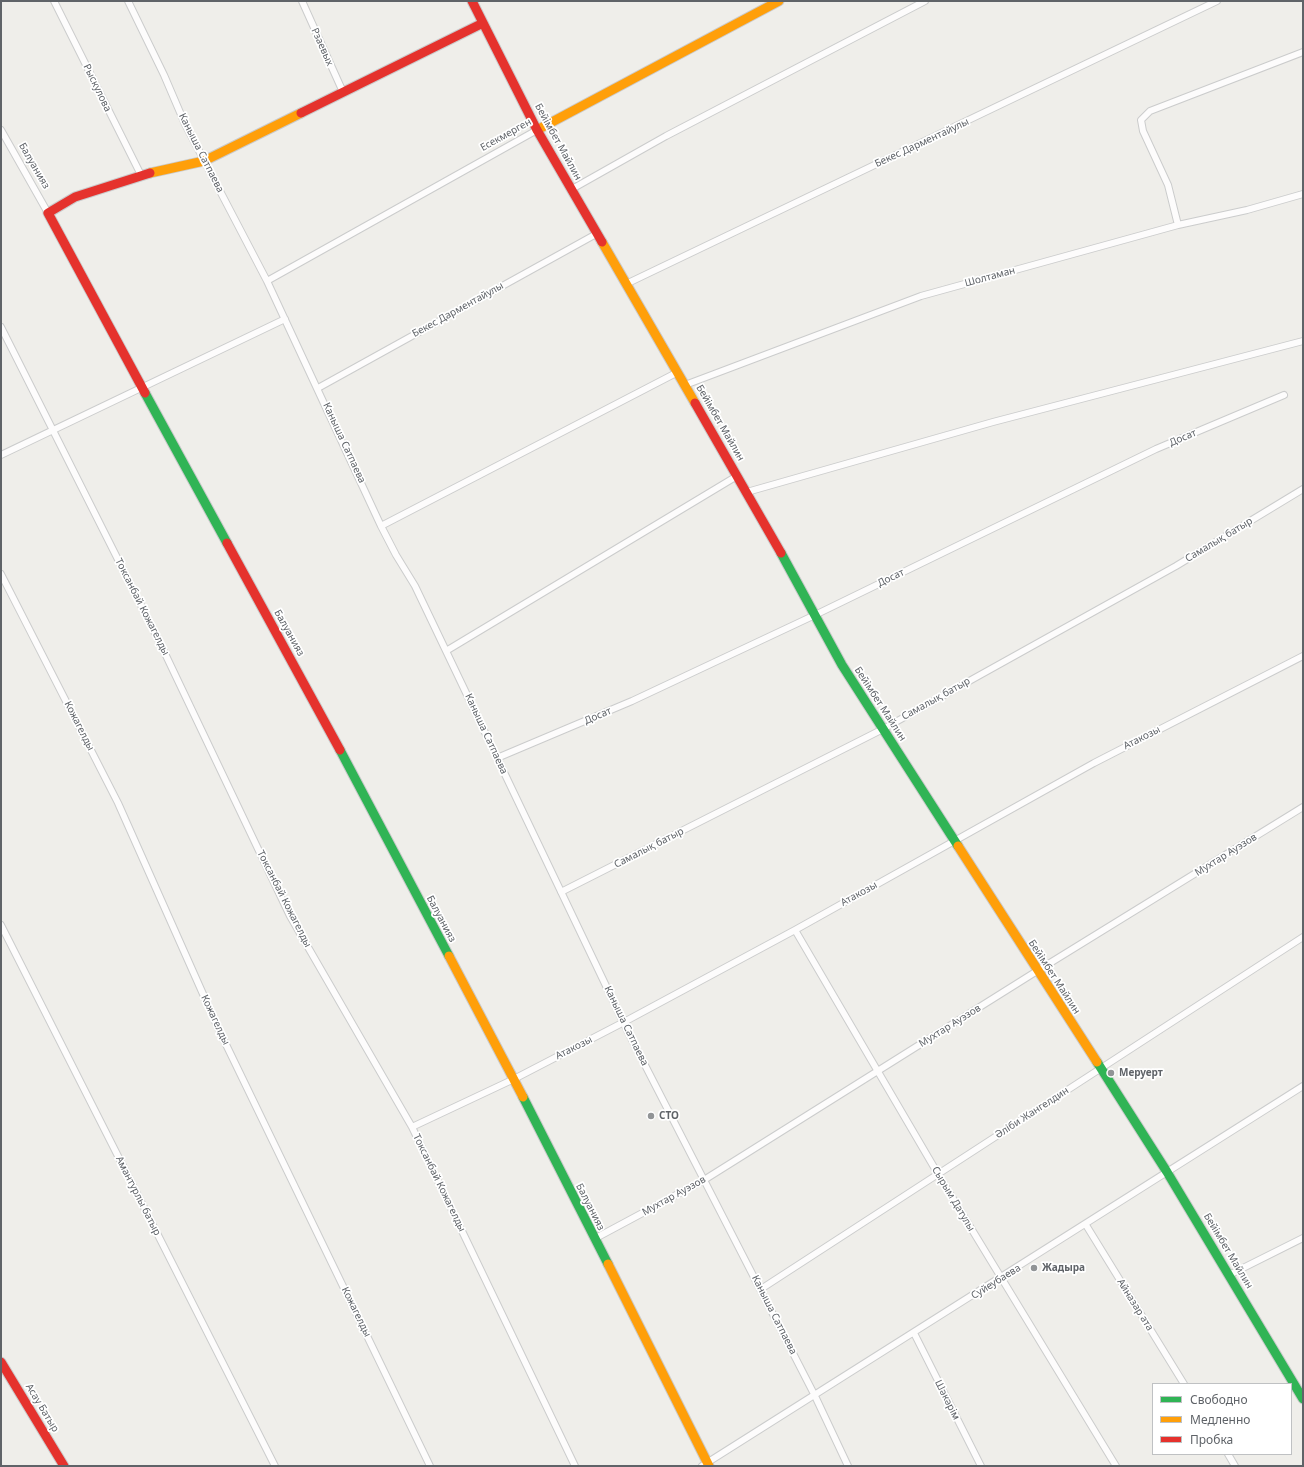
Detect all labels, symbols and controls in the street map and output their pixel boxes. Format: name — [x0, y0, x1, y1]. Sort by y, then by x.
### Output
street label: Рзаевых — [308, 26, 336, 68]
street label: Рыскулова — [80, 62, 114, 114]
street label: Бейімбет Майлин — [532, 102, 584, 182]
street label: Каныша Сатпаева — [176, 111, 226, 195]
street label: Eсекмерген — [478, 116, 534, 154]
street label: Бекес Дарментайулы — [873, 116, 971, 170]
street label: Балуанияз — [16, 141, 52, 191]
street label: Шолтаман — [963, 265, 1017, 289]
street label: Бекес Дарментайулы — [410, 280, 506, 340]
street label: Бейімбет Майлин — [693, 383, 747, 463]
street label: Каныша Сатпаева — [320, 401, 368, 485]
street label: Досат — [1168, 427, 1198, 449]
street label: Самалық батыр — [1183, 515, 1255, 565]
street label: Токсанбай Кожагелды — [112, 557, 172, 657]
street label: Досат — [876, 566, 906, 590]
street label: Балуанияз — [271, 608, 307, 658]
street label: Бейімбет Майлин — [852, 665, 908, 743]
street label: Самалық батыр — [900, 675, 972, 723]
street label: Каныша Сатпаева — [462, 692, 510, 776]
street label: Кожагелды — [61, 699, 97, 753]
street label: Досат — [583, 705, 613, 727]
street label: Атакозы — [1122, 724, 1162, 752]
street label: Самалық батыр — [612, 825, 686, 871]
street label: Мухтар Ауэзов — [1193, 831, 1259, 879]
street label: Токсанбай Кожагелды — [254, 849, 314, 949]
street label: Атакозы — [839, 879, 879, 909]
street label: Балуанияз — [424, 894, 458, 944]
street label: Бейімбет Майлин — [1026, 938, 1082, 1016]
street label: Каныша Сатпаева — [601, 984, 651, 1068]
street label: Кожагелды — [198, 993, 232, 1047]
street label: Мухтар Ауэзов — [917, 1002, 983, 1050]
street label: Атакозы — [554, 1034, 594, 1062]
place label: Меруерт — [1119, 1067, 1163, 1079]
marker: Меруерт — [1106, 1068, 1116, 1078]
street label: Әліби Жангелдин — [993, 1085, 1071, 1141]
place label: CTO — [659, 1110, 679, 1122]
marker: CTO — [646, 1111, 656, 1121]
street label: Токсанбай Кожагелды — [410, 1132, 468, 1234]
street label: Амантурлы батыр — [113, 1154, 163, 1238]
street label: Сырым Датулы — [929, 1164, 977, 1234]
street label: Мухтар Ауэзов — [640, 1174, 708, 1218]
street label: Балуанияз — [573, 1182, 607, 1232]
street label: Бейімбет Майлин — [1201, 1211, 1255, 1291]
street label: Суйеубаева — [969, 1262, 1023, 1302]
place label: Жадыра — [1042, 1262, 1085, 1274]
marker: Жадыра — [1029, 1263, 1039, 1273]
street label: Каныша Сатпаева — [749, 1273, 799, 1357]
street label: Айназар ата — [1114, 1277, 1156, 1333]
street label: Кожагелды — [339, 1285, 373, 1339]
street label: Шәкәрім — [932, 1378, 962, 1422]
street label: Асау Батыр — [23, 1382, 61, 1434]
legend — [1152, 1383, 1292, 1455]
text: Свободно — [1190, 1391, 1248, 1408]
text: Медленно — [1190, 1411, 1250, 1428]
text: Пробка — [1190, 1431, 1233, 1448]

